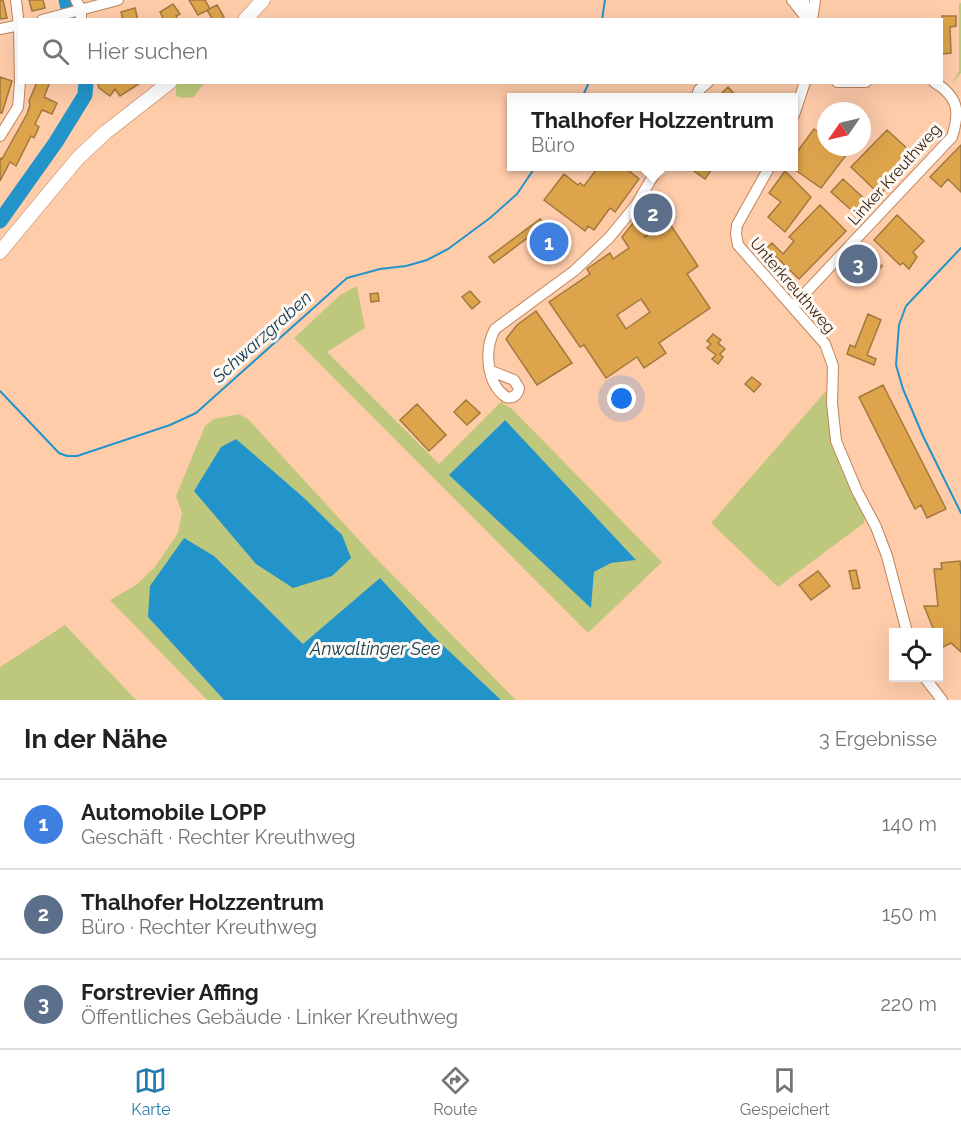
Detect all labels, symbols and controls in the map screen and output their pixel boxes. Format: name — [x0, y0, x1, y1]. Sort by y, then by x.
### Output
search box — [18, 18, 943, 84]
icon: search — [39, 35, 72, 68]
text: Hier suchen — [87, 38, 208, 64]
popup — [507, 93, 798, 171]
north arrow — [817, 102, 871, 156]
text: Thalhofer Holzzentrum — [531, 107, 774, 133]
street label: Linker Kreuthweg — [844, 120, 945, 229]
text: Büro — [531, 133, 575, 157]
pin: 2 — [634, 190, 672, 236]
pin: 1 — [530, 220, 568, 264]
street label: Unterkreuthweg — [746, 234, 839, 337]
pin: 3 — [838, 242, 878, 286]
water label: Schwarzgraben — [207, 287, 316, 387]
your location — [607, 384, 636, 413]
map controls — [889, 628, 943, 682]
button: locate — [889, 628, 943, 682]
water label: Anwaltinger See — [309, 638, 441, 659]
text: In der Nähe — [24, 724, 167, 754]
text: 3 Ergebnisse — [819, 727, 937, 751]
text: Automobile LOPP — [81, 799, 266, 825]
text: 1 — [39, 812, 48, 836]
text: 140 m — [882, 812, 937, 836]
text: Geschäft · Rechter Kreuthweg — [81, 825, 356, 849]
text: Thalhofer Holzzentrum — [81, 889, 324, 915]
text: 2 — [38, 902, 49, 926]
text: 150 m — [882, 902, 937, 926]
text: Büro · Rechter Kreuthweg — [81, 915, 317, 939]
text: Forstrevier Affing — [81, 979, 259, 1005]
text: 3 — [38, 992, 49, 1016]
text: 220 m — [880, 992, 937, 1016]
text: Öffentliches Gebäude · Linker Kreuthweg — [81, 1005, 458, 1029]
tab: Karte — [131, 1064, 171, 1119]
tab: Route — [433, 1064, 477, 1119]
tab: Gespeichert — [740, 1064, 830, 1119]

